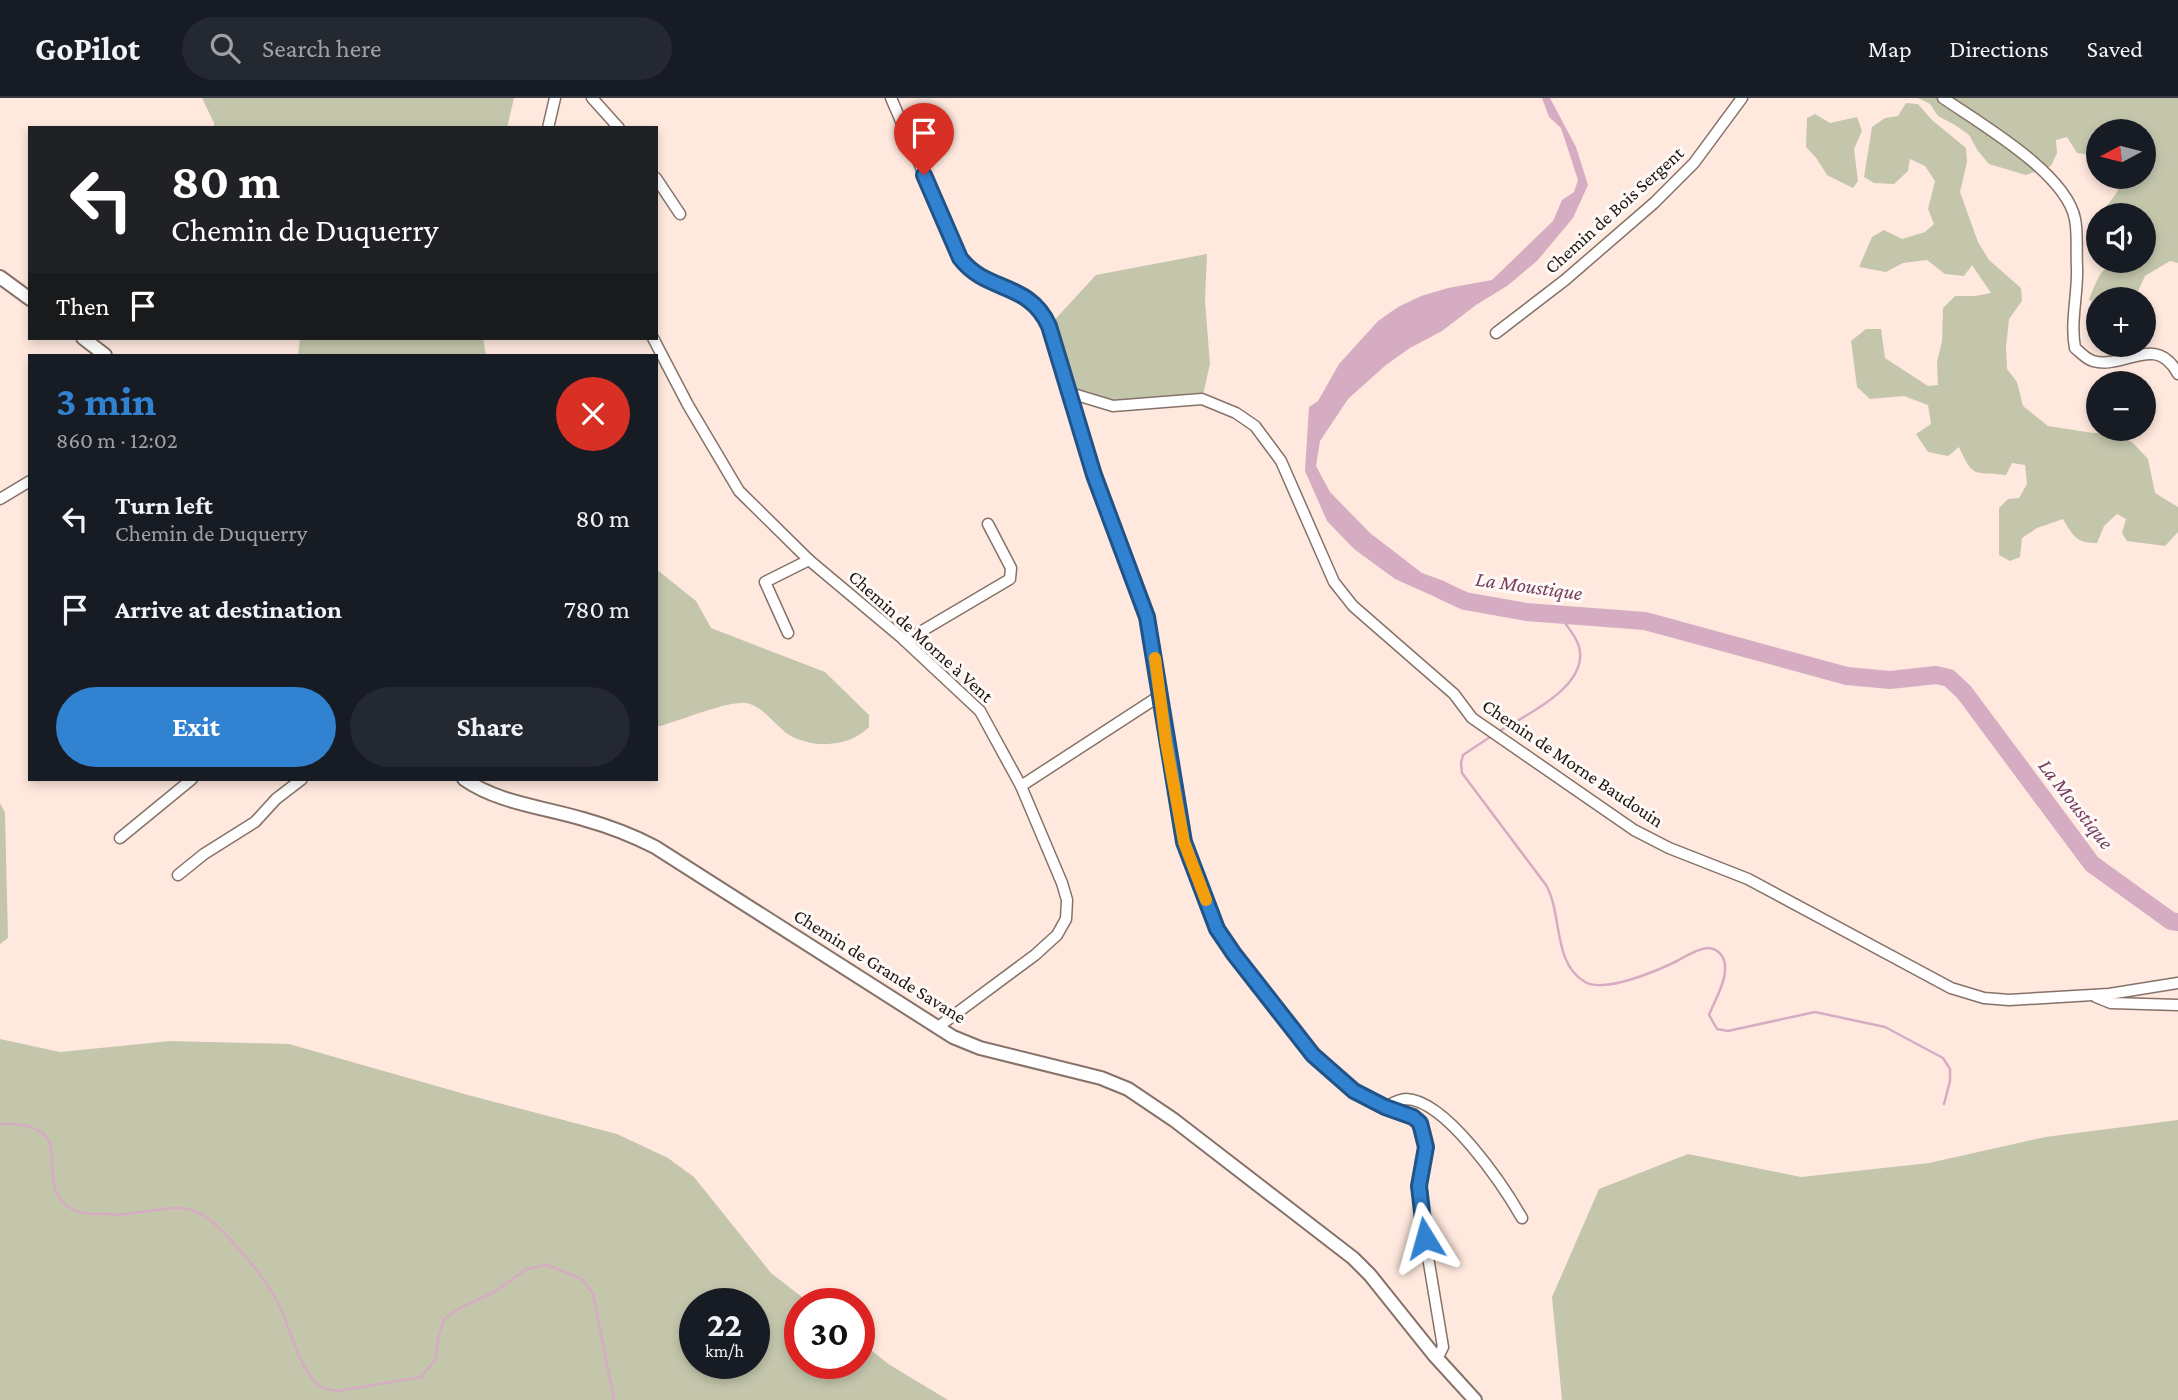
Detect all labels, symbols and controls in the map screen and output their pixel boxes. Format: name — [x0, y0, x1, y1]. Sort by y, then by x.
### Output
search box — [182, 17, 672, 80]
icon: search — [206, 29, 244, 67]
text: GoPilot — [35, 30, 140, 67]
text: Search here — [262, 34, 381, 63]
text: Map — [1868, 35, 1912, 62]
text: Directions — [1950, 35, 2049, 62]
text: Saved — [2087, 35, 2143, 62]
pin — [894, 103, 954, 175]
icon: arrive — [905, 114, 943, 152]
north arrow — [2086, 119, 2156, 189]
map controls — [2086, 119, 2156, 441]
street label: Chemin de Bois Sergent — [1540, 142, 1688, 278]
icon: left — [56, 154, 147, 245]
text: 80 m — [171, 154, 280, 209]
button: sound — [2086, 203, 2156, 273]
text: Chemin de Duquerry — [171, 212, 439, 248]
icon: arrive — [124, 287, 162, 325]
button: + — [2086, 287, 2156, 357]
text: Then — [56, 292, 110, 321]
button: − — [2086, 371, 2156, 441]
text: 3 min — [56, 377, 156, 424]
button: close — [556, 377, 630, 451]
text: 860 m · 12:02 — [56, 427, 178, 453]
text: Turn left — [115, 491, 213, 520]
icon: left — [56, 500, 94, 538]
text: 80 m — [576, 504, 630, 533]
text: Chemin de Duquerry — [115, 520, 307, 546]
street label: Chemin de Morne à Vent — [844, 566, 998, 707]
water label: La Moustique — [1474, 567, 1584, 605]
icon: arrive — [56, 591, 94, 629]
text: Arrive at destination — [115, 595, 342, 624]
text: 780 m — [564, 595, 630, 624]
button: Exit — [56, 687, 336, 767]
button: Share — [350, 687, 630, 767]
street label: Chemin de Morne Baudouin — [1479, 695, 1667, 831]
water label: La Moustique — [2033, 754, 2119, 854]
street label: Chemin de Grande Savane — [790, 904, 970, 1028]
position arrow — [1388, 1201, 1462, 1275]
speed limit sign: 30 — [784, 1288, 875, 1379]
text: 22 — [707, 1305, 742, 1344]
text: km/h — [705, 1341, 744, 1361]

